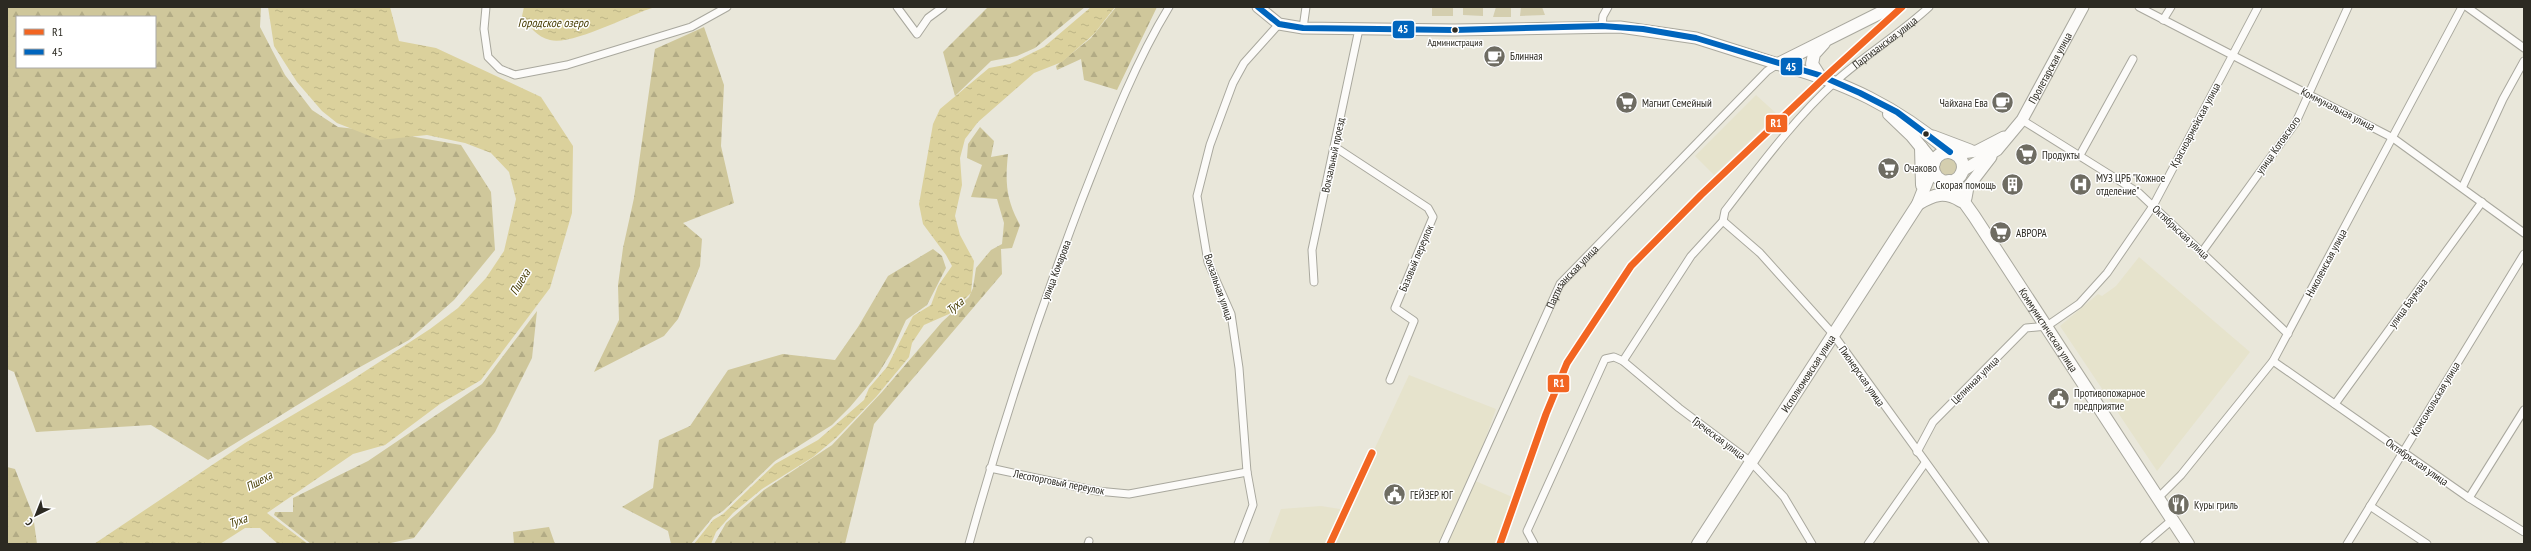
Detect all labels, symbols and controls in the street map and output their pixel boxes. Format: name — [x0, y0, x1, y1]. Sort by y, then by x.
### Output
street label: Партизанская улица — [1849, 13, 1920, 72]
water label: Городское озеро — [518, 15, 589, 30]
legend — [16, 16, 156, 68]
line badge: 45 — [1392, 20, 1415, 39]
text: 45 — [1398, 22, 1408, 36]
text: R1 — [52, 24, 63, 39]
marker: Администрация — [1450, 25, 1460, 35]
street label: Пролетарская улица — [2025, 30, 2075, 106]
place label: Администрация — [1427, 36, 1483, 49]
cafe icon: Блинная — [1482, 43, 1508, 69]
text: 45 — [52, 44, 63, 59]
place label: Блинная — [1510, 49, 1542, 63]
line badge: 45 — [1780, 57, 1803, 76]
text: 45 — [1786, 60, 1796, 74]
street label: Красноармейская улица — [2167, 80, 2223, 170]
street label: Коммунальная улица — [2299, 84, 2377, 134]
supermarket icon: Магнит Семейный — [1614, 90, 1640, 116]
cafe icon: Чайхана Ева — [1990, 90, 2016, 116]
place label: Магнит Семейный — [1642, 96, 1712, 110]
place label: Чайхана Ева — [1939, 96, 1988, 110]
street label: улица Котовского — [2253, 113, 2303, 177]
line badge: R1 — [1765, 114, 1788, 133]
street label: Вокзальный проезд — [1318, 116, 1348, 194]
text: R1 — [1771, 116, 1781, 130]
unlabelled marker — [1921, 129, 1931, 139]
supermarket icon: Продукты — [2013, 142, 2039, 168]
place label: Продукты — [2042, 148, 2080, 162]
supermarket icon: Очаково — [1875, 155, 1901, 181]
place label: Очаково — [1904, 161, 1937, 175]
hospital icon: МУЗ ЦРБ "Кожное отделение" — [2067, 171, 2093, 197]
place label: МУЗ ЦРБ "Кожное отделение" — [2096, 171, 2166, 198]
building icon: Скорая помощь — [1999, 172, 2025, 198]
place label: Скорая помощь — [1935, 178, 1996, 192]
street label: Октябрьская улица — [2149, 202, 2213, 262]
supermarket icon: АВРОРА — [1988, 220, 2014, 246]
street label: Базовый переулок — [1396, 222, 1437, 294]
place label: АВРОРА — [2016, 226, 2048, 240]
street label: Николенская улица — [2302, 227, 2350, 299]
street label: улица Комарова — [1038, 238, 1074, 302]
street label: Партизанская улица — [1543, 242, 1601, 311]
street label: Вокзальная улица — [1201, 252, 1237, 322]
water label: Пшеха — [506, 265, 534, 298]
street label: улица Баумана — [2385, 276, 2431, 330]
street label: Коммунистическая улица — [2016, 285, 2081, 375]
water label: Туха — [943, 293, 967, 317]
street label: Исполкомовская улица — [1778, 332, 1838, 415]
street label: Пионерская улица — [1836, 343, 1888, 409]
street label: Целинная улица — [1948, 353, 2002, 407]
street label: Комсомольская улица — [2407, 359, 2463, 439]
line badge: R1 — [1547, 374, 1570, 393]
text: R1 — [1554, 376, 1564, 390]
public building icon: Противопожарное предприятие — [2046, 386, 2072, 412]
place label: Противопожарное предприятие — [2074, 386, 2146, 413]
street label: Греческая улица — [1690, 414, 1748, 462]
street label: Октябрьская улица — [2383, 435, 2451, 489]
street label: Лесоторговый переулок — [1011, 466, 1106, 498]
water label: Пшеха — [243, 467, 276, 494]
public building icon: ГЕЙЗЕР ЮГ — [1381, 482, 1407, 508]
place label: ГЕЙЗЕР ЮГ — [1410, 488, 1454, 502]
restaurant icon: Куры гриль — [2166, 492, 2192, 518]
north arrow — [16, 495, 56, 535]
place label: Куры гриль — [2194, 498, 2238, 512]
water label: Туха — [227, 510, 250, 531]
text: С — [23, 515, 36, 529]

